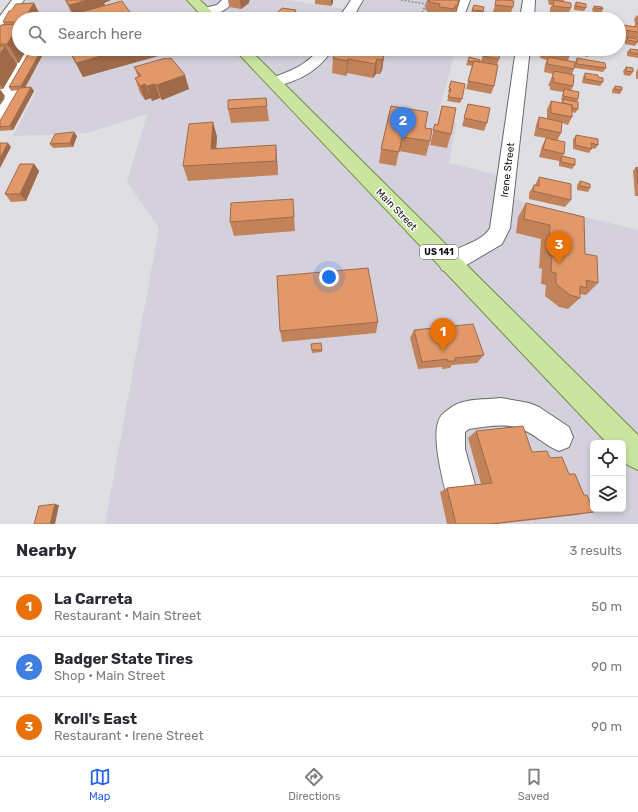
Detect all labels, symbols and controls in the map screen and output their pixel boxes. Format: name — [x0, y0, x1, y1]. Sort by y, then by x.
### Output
search box — [12, 12, 626, 56]
icon: search — [26, 23, 48, 45]
text: Search here — [58, 25, 142, 43]
pin: 2 — [390, 107, 416, 140]
street label: Irene Street — [499, 142, 517, 198]
street label: Main Street — [373, 186, 419, 233]
pin: 3 — [546, 231, 572, 264]
road number: US 141 — [420, 245, 458, 259]
your location — [319, 267, 339, 287]
pin: 1 — [430, 318, 456, 351]
map controls — [590, 440, 626, 512]
button: locate — [590, 440, 626, 476]
button: layers — [590, 476, 626, 512]
text: Nearby — [16, 540, 77, 560]
text: 3 results — [570, 543, 622, 558]
text: La Carreta — [54, 590, 133, 608]
text: 1 — [26, 599, 32, 614]
text: 50 m — [591, 599, 622, 614]
text: Restaurant · Main Street — [54, 608, 201, 623]
text: Badger State Tires — [54, 650, 193, 668]
text: 2 — [25, 659, 33, 674]
text: 90 m — [591, 659, 622, 674]
text: Shop · Main Street — [54, 668, 165, 683]
text: Kroll's East — [54, 710, 137, 728]
text: 3 — [25, 719, 33, 734]
text: 90 m — [591, 719, 622, 734]
text: Restaurant · Irene Street — [54, 728, 204, 743]
tab: Map — [89, 766, 111, 803]
tab: Directions — [288, 766, 340, 803]
tab: Saved — [518, 766, 549, 803]

